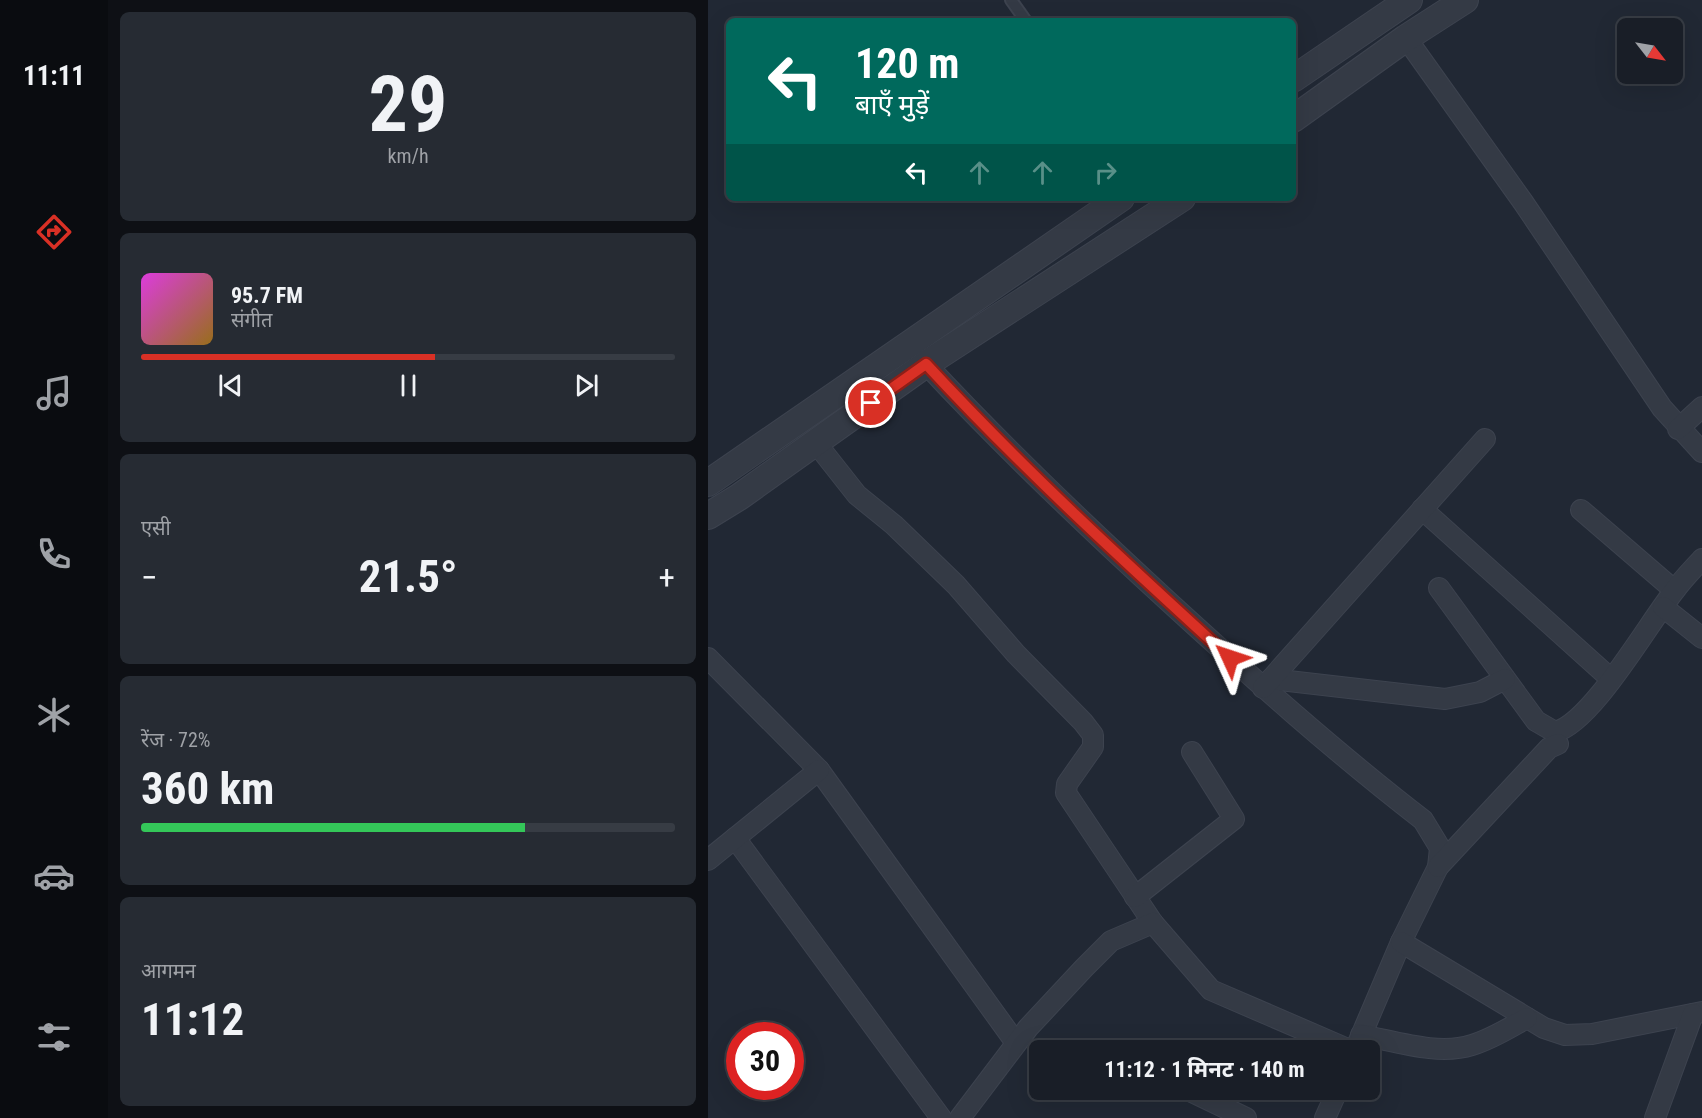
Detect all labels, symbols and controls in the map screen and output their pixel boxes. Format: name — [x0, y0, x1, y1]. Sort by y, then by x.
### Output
north arrow — [1617, 18, 1683, 84]
map controls — [1617, 18, 1683, 84]
text: 120 m — [855, 39, 960, 88]
icon: left — [756, 42, 834, 120]
text: 29 — [369, 59, 447, 150]
text: 11:11 — [23, 60, 85, 92]
text: बाएँ मुड़ें — [855, 89, 929, 121]
text: km/h — [387, 144, 429, 168]
icon: left — [900, 156, 933, 189]
icon: ahead — [963, 156, 996, 189]
icon: ahead — [1026, 156, 1059, 189]
icon: right — [1089, 156, 1122, 189]
icon: directions — [33, 211, 75, 253]
text: 95.7 FM — [231, 283, 303, 308]
text: संगीत — [231, 308, 272, 332]
icon: previous — [214, 369, 247, 402]
icon: pause — [392, 369, 425, 402]
icon: next — [570, 369, 603, 402]
icon: music — [33, 372, 75, 414]
pin — [845, 377, 896, 428]
icon: arrive — [854, 386, 887, 419]
text: एसी — [141, 516, 171, 540]
icon: phone — [33, 533, 75, 575]
text: 21.5° — [359, 550, 457, 603]
text: − — [141, 558, 158, 597]
text: + — [659, 558, 675, 597]
position arrow — [1198, 626, 1262, 690]
icon: climate — [33, 694, 75, 736]
text: रेंज · 72% — [141, 728, 210, 752]
text: 360 km — [141, 762, 274, 815]
icon: car — [33, 855, 75, 897]
text: आगमन — [141, 959, 196, 983]
text: 11:12 — [141, 993, 244, 1046]
icon: filters — [33, 1016, 75, 1058]
speed limit sign: 30 — [726, 1022, 804, 1100]
text: 11:12 · 1 मिनट · 140 m — [1104, 1057, 1305, 1082]

